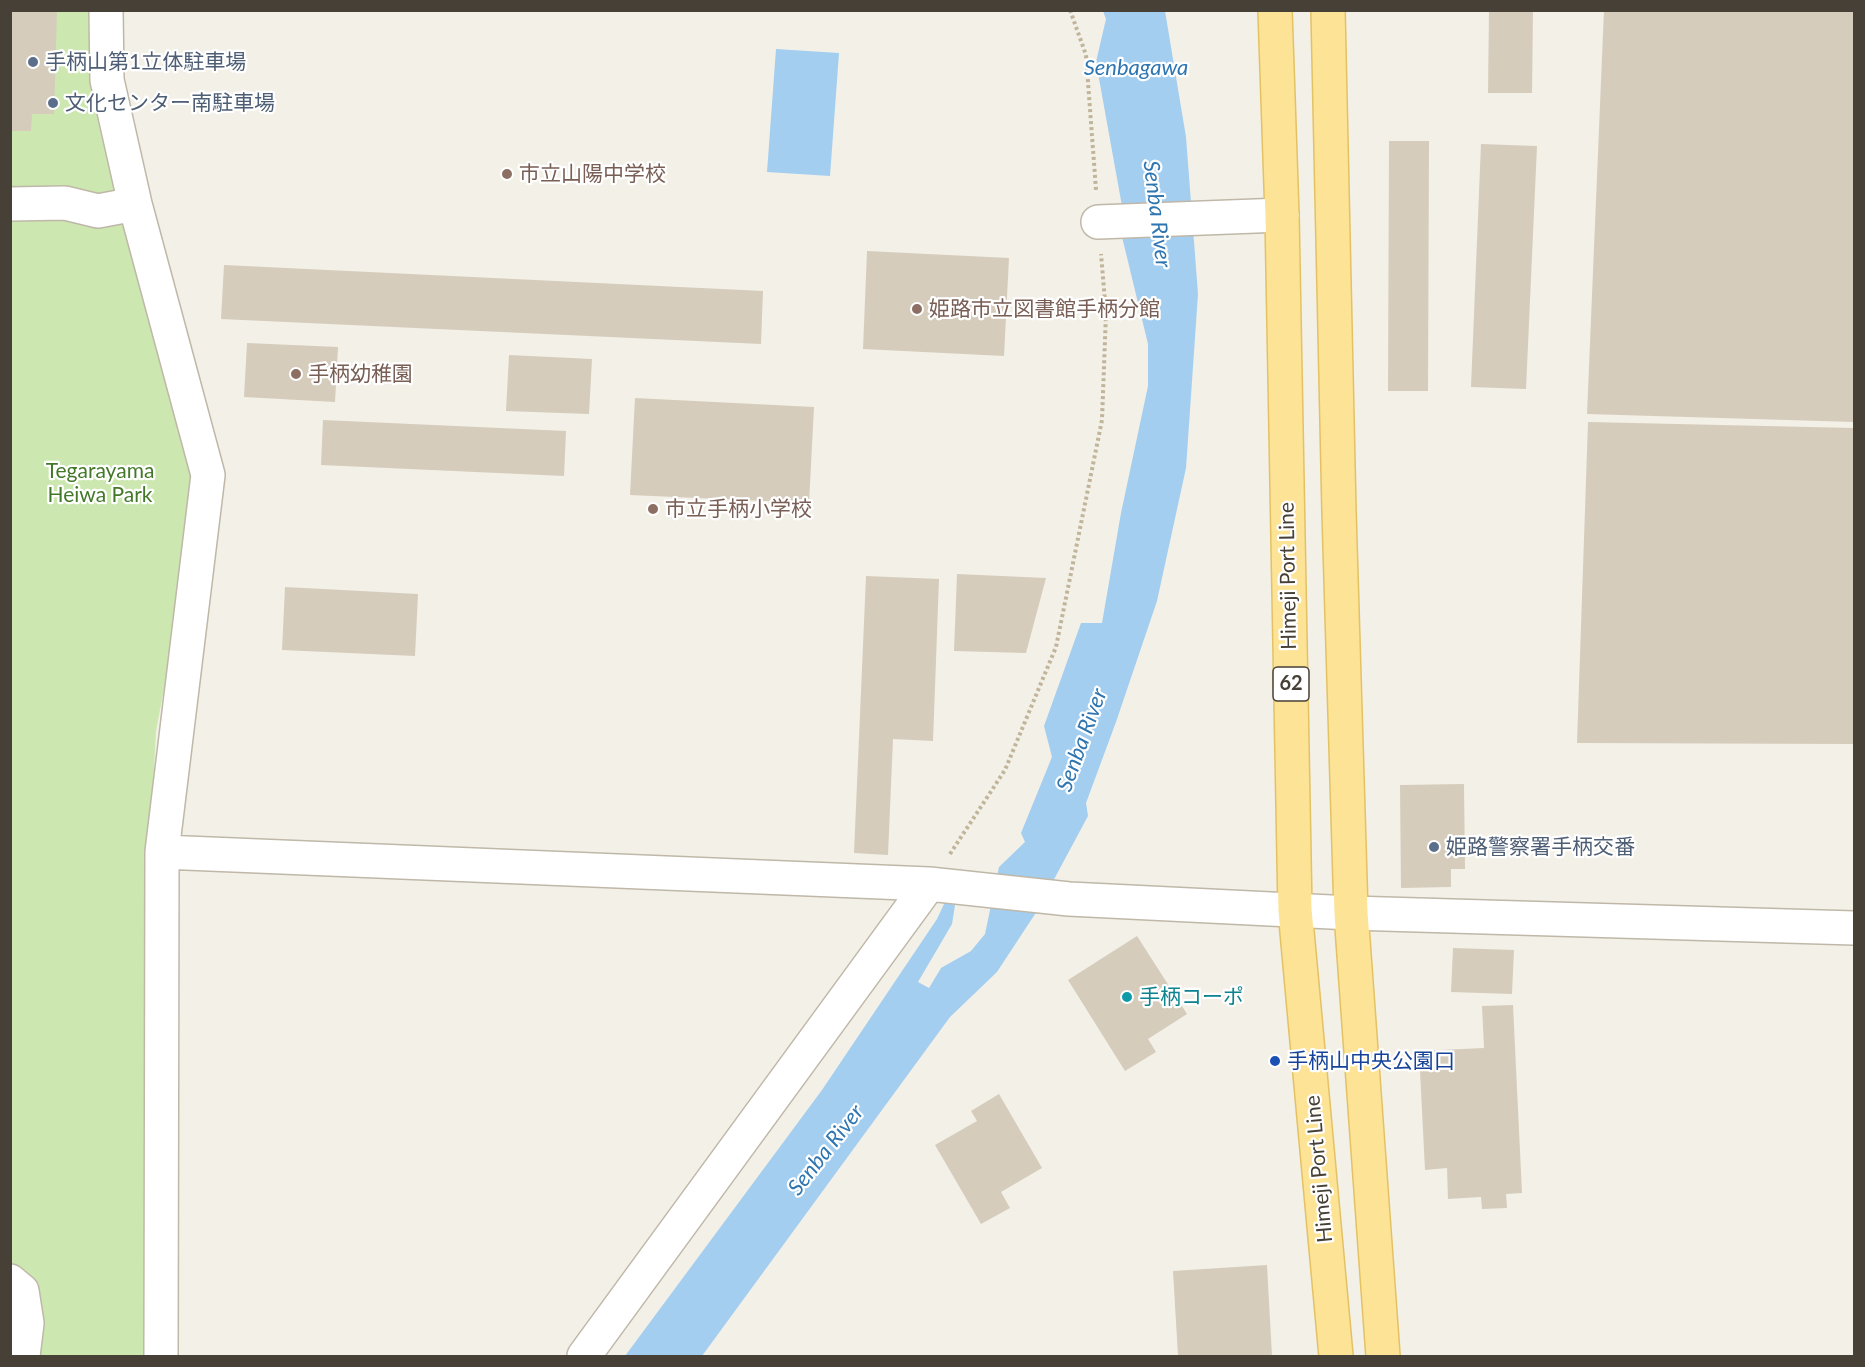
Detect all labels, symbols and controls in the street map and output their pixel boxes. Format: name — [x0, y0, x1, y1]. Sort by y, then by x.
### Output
place label: 手柄山第1立体駐車場 — [45, 49, 246, 75]
marker: 手柄山第1立体駐車場 — [26, 55, 40, 69]
water label: Senbagawa — [1084, 55, 1188, 81]
place label: 文化センター南駐車場 — [65, 90, 275, 116]
marker: 文化センター南駐車場 — [46, 96, 60, 110]
water label: Senba River — [1137, 159, 1177, 269]
place label: 市立山陽中学校 — [519, 161, 666, 187]
marker: 市立山陽中学校 — [500, 167, 514, 181]
place label: 姫路市立図書館手柄分館 — [929, 296, 1160, 322]
marker: 姫路市立図書館手柄分館 — [910, 302, 924, 316]
place label: 手柄幼稚園 — [308, 361, 413, 387]
marker: 手柄幼稚園 — [289, 367, 303, 381]
park label: Tegarayama Heiwa Park — [46, 458, 154, 508]
place label: 市立手柄小学校 — [665, 496, 812, 522]
marker: 市立手柄小学校 — [646, 502, 660, 516]
street label: Himeji Port Line — [1274, 502, 1302, 650]
road number: 62 — [1273, 667, 1309, 701]
water label: Senba River — [1051, 685, 1113, 795]
place label: 姫路警察署手柄交番 — [1446, 834, 1635, 860]
marker: 姫路警察署手柄交番 — [1427, 840, 1441, 854]
place label: 手柄コーポ — [1139, 984, 1244, 1010]
marker: 手柄コーポ — [1120, 990, 1134, 1004]
place label: 手柄山中央公園口 — [1287, 1048, 1455, 1074]
marker: 手柄山中央公園口 — [1268, 1054, 1282, 1068]
street label: Himeji Port Line — [1300, 1094, 1338, 1244]
water label: Senba River — [783, 1100, 869, 1200]

